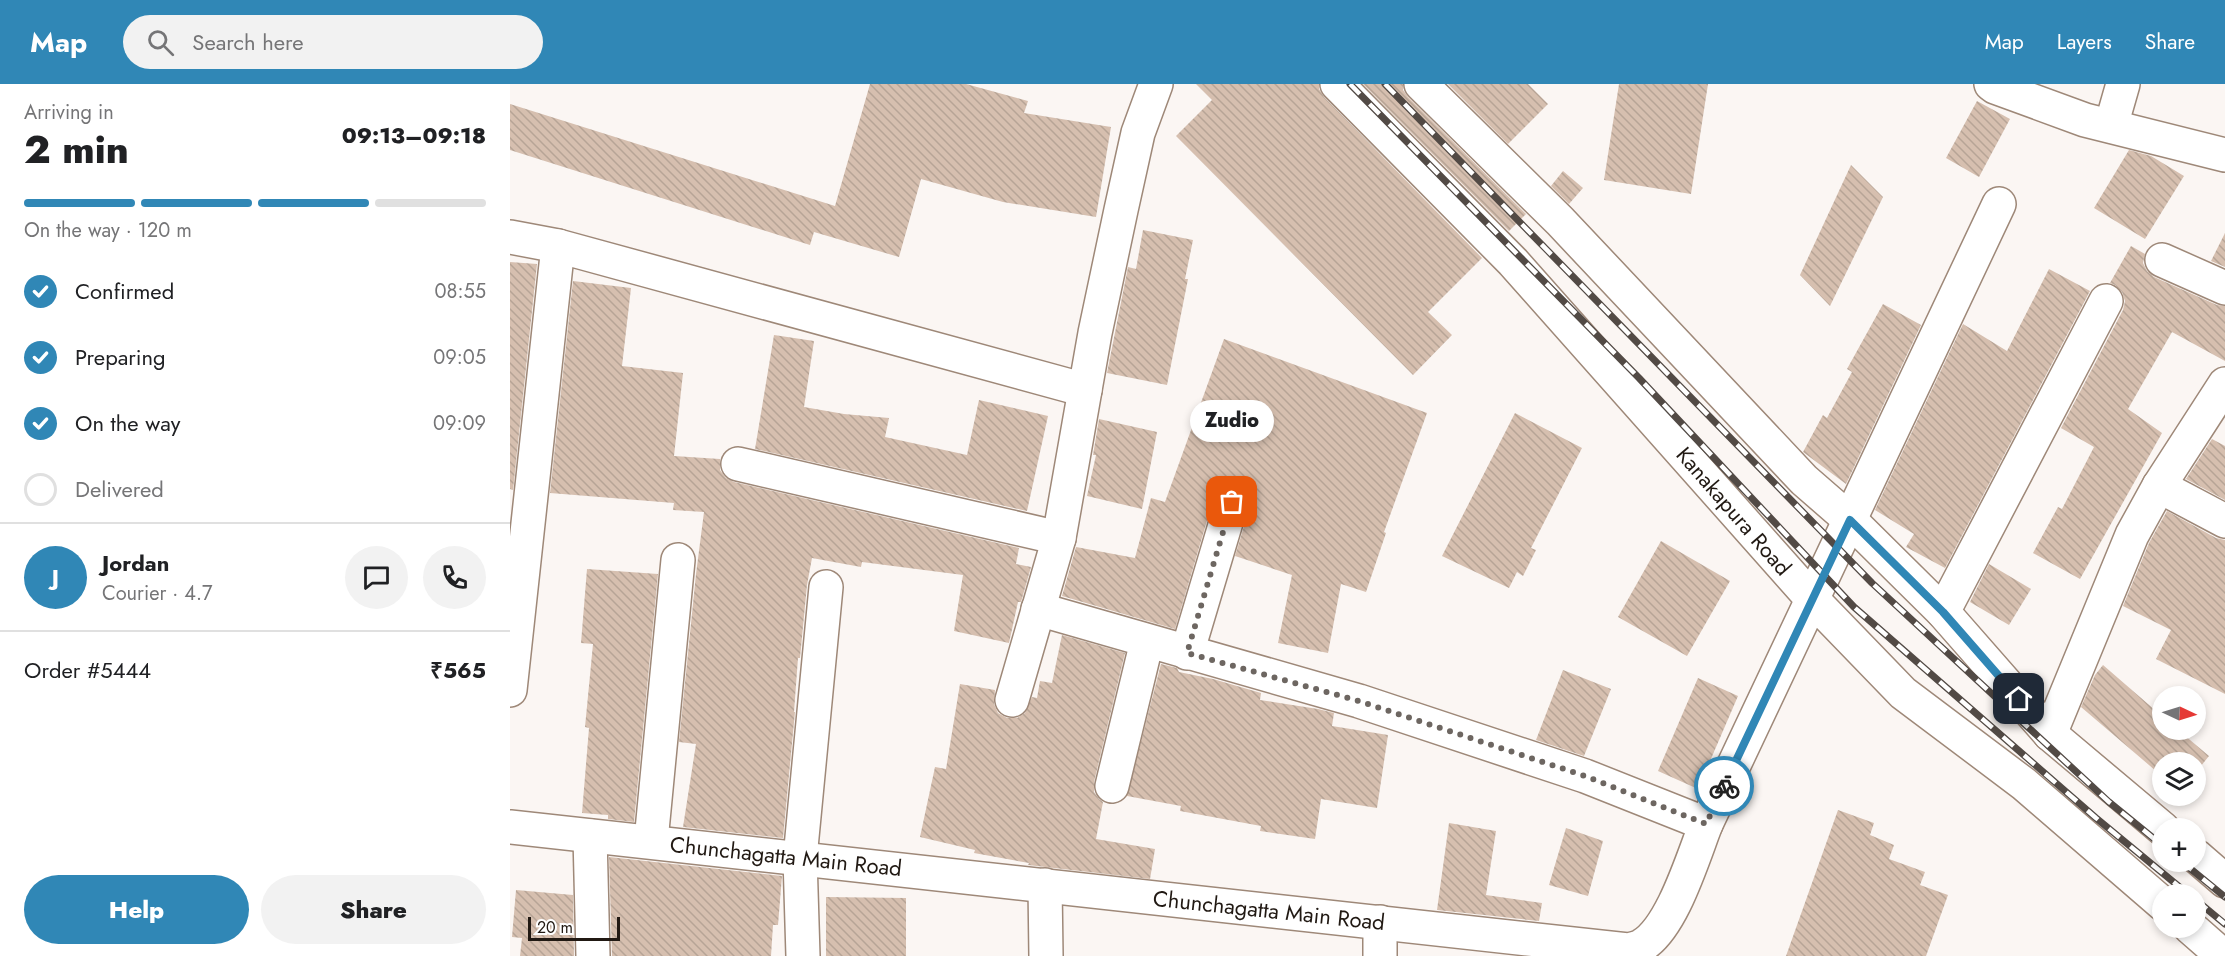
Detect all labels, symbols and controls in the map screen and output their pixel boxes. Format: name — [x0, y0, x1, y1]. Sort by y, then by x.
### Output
search box — [123, 15, 543, 69]
text: Map — [30, 22, 87, 63]
icon: search — [144, 26, 177, 59]
text: Search here — [192, 26, 304, 58]
text: Map — [1985, 27, 2024, 57]
text: Layers — [2057, 27, 2112, 57]
text: Share — [2145, 27, 2195, 57]
text: Arriving in — [24, 98, 114, 127]
text: 09:13–09:18 — [342, 119, 486, 151]
text: 2 min — [24, 121, 129, 178]
text: On the way · 120 m — [24, 216, 192, 245]
icon: check — [24, 275, 57, 308]
text: Confirmed — [75, 275, 174, 307]
text: 08:55 — [435, 277, 486, 306]
icon: check — [24, 341, 57, 374]
text: Preparing — [75, 341, 166, 373]
text: 09:05 — [433, 343, 486, 372]
callout: Zudio — [1190, 400, 1274, 442]
text: Zudio — [1205, 406, 1259, 435]
icon: check — [24, 407, 57, 440]
text: On the way — [75, 407, 180, 439]
text: 09:09 — [433, 409, 486, 438]
street label: Kanakapura Road — [1669, 439, 1799, 583]
text: Delivered — [75, 473, 164, 505]
pin — [1206, 476, 1257, 527]
icon: bag — [1215, 485, 1248, 518]
button: chat — [345, 546, 408, 609]
button: phone — [423, 546, 486, 609]
text: Jordan — [102, 547, 169, 579]
text: J — [52, 561, 59, 593]
text: Courier · 4.7 — [102, 579, 213, 608]
text: Order #5444 — [24, 654, 151, 686]
text: ₹565 — [430, 654, 486, 686]
pin — [1993, 673, 2044, 724]
icon: home — [2002, 682, 2035, 715]
north arrow — [2152, 686, 2206, 740]
map controls — [2152, 686, 2206, 938]
button: layers — [2152, 752, 2206, 806]
courier — [1694, 756, 1754, 816]
icon: bike — [1708, 770, 1741, 803]
button: + — [2152, 818, 2206, 872]
street label: Chunchagatta Main Road — [668, 828, 904, 884]
button: Help — [24, 875, 249, 944]
button: Share — [261, 875, 486, 944]
street label: Chunchagatta Main Road — [1151, 882, 1387, 938]
button: − — [2152, 884, 2206, 938]
scale bar — [528, 914, 620, 942]
text: 20 m — [537, 916, 573, 939]

